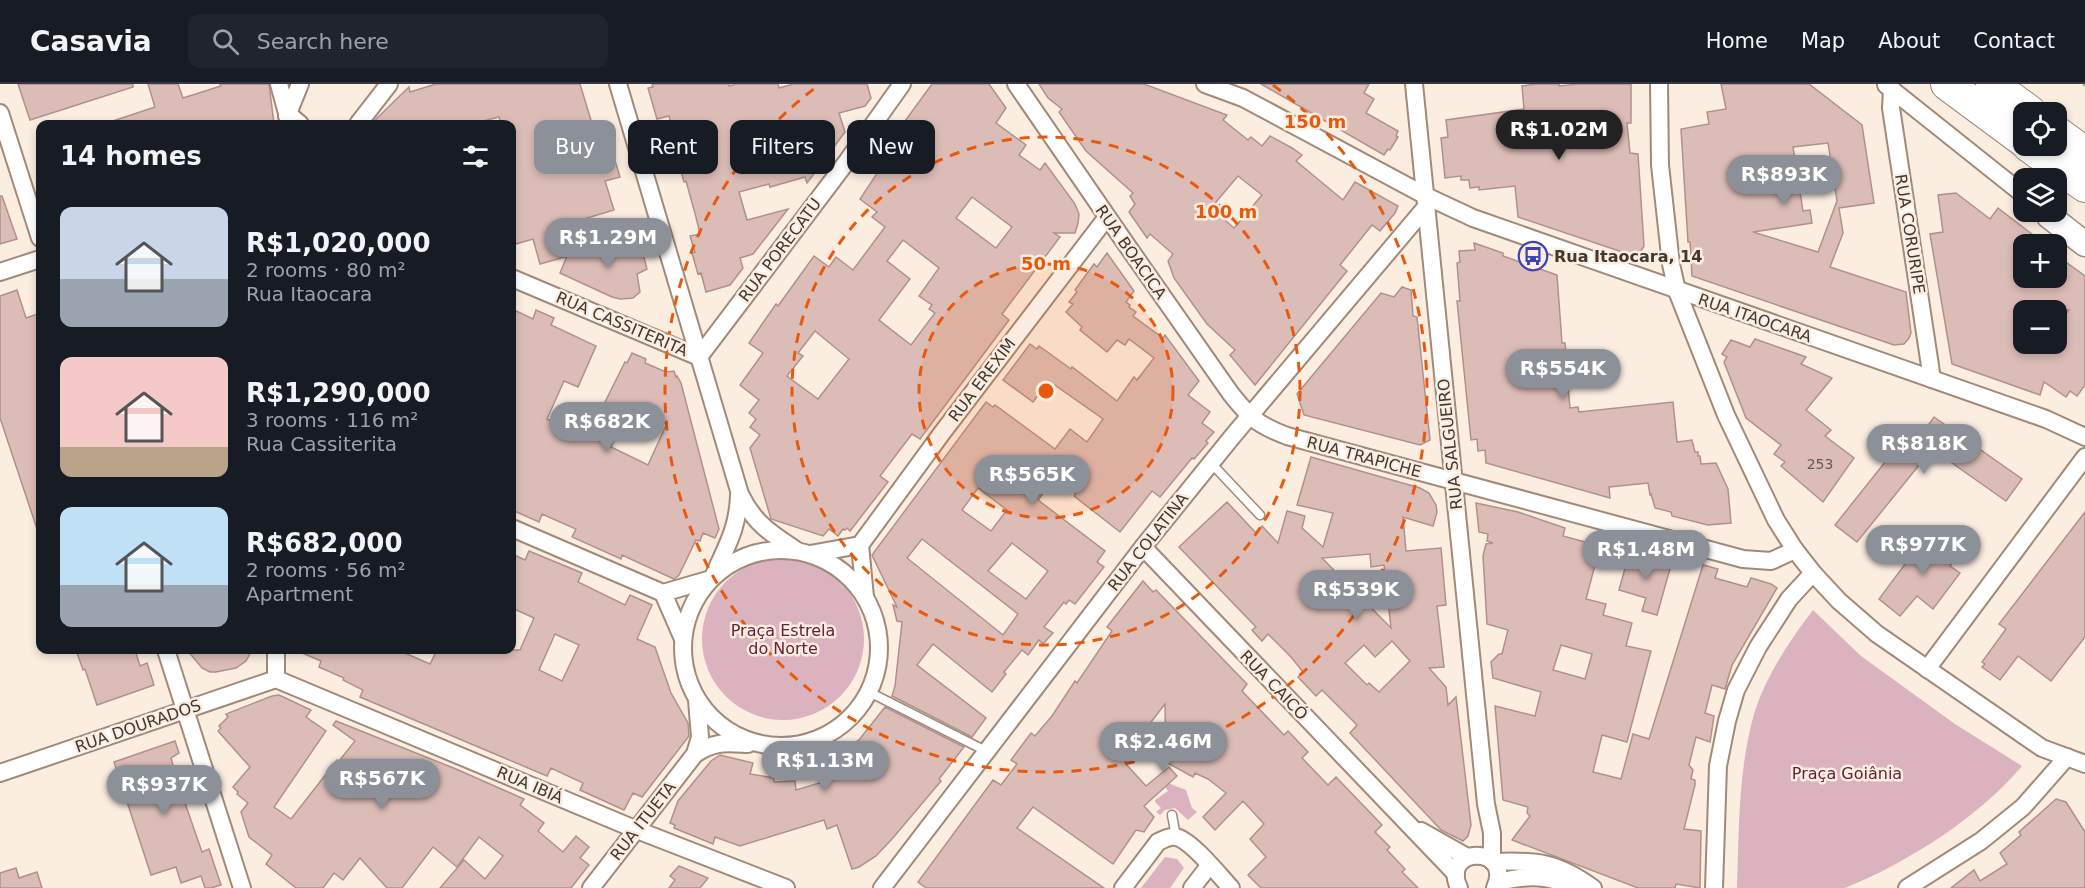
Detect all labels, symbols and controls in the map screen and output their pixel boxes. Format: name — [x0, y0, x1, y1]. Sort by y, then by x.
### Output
search box — [188, 14, 608, 68]
text: Casavia — [30, 25, 152, 58]
icon: search — [209, 25, 242, 58]
text: Search here — [257, 29, 389, 54]
text: Home — [1706, 29, 1768, 53]
text: Map — [1801, 29, 1845, 53]
text: About — [1878, 29, 1940, 53]
text: Contact — [1973, 29, 2055, 53]
map controls — [2013, 102, 2067, 354]
button: locate — [2013, 102, 2067, 156]
pin: R$1.02M — [1504, 110, 1614, 161]
text: 150 m — [1284, 111, 1346, 132]
text: R$1.02M — [1510, 117, 1608, 141]
chip: Buy — [534, 120, 616, 174]
chip: Rent — [628, 120, 718, 174]
chip: Filters — [730, 120, 835, 174]
chip: New — [847, 120, 935, 174]
icon: filters — [459, 140, 492, 173]
text: 14 homes — [60, 141, 202, 171]
pin: R$893K — [1735, 155, 1833, 206]
text: R$893K — [1741, 162, 1827, 186]
button: layers — [2013, 168, 2067, 222]
street label: RUA CORURIPE — [1891, 173, 1929, 295]
street label: RUA PORECATU — [735, 194, 825, 306]
street label: RUA BOACICA — [1092, 201, 1171, 303]
text: 100 m — [1195, 201, 1257, 222]
pin: R$1.29M — [553, 218, 663, 269]
text: R$1.29M — [559, 225, 657, 249]
text: R$1,020,000 — [246, 228, 431, 258]
icon: home — [108, 231, 180, 303]
button: + — [2013, 234, 2067, 288]
bus stop icon: Rua Itaocara, 14 — [1517, 240, 1549, 272]
place label: Rua Itaocara, 14 — [1554, 247, 1702, 266]
text: 50 m — [1021, 253, 1071, 274]
text: 2 rooms · 80 m² — [246, 258, 406, 282]
text: Rua Itaocara — [246, 282, 372, 306]
street label: RUA CASSITERITA — [553, 288, 691, 360]
street label: RUA ITAOCARA — [1696, 290, 1814, 346]
button: − — [2013, 300, 2067, 354]
street label: RUA EREXIM — [944, 334, 1020, 426]
pin: R$554K — [1514, 349, 1612, 400]
text: R$554K — [1520, 356, 1606, 380]
street label: RUA SALGUEIRO — [1434, 377, 1466, 511]
text: R$1,290,000 — [246, 378, 431, 408]
icon: home — [108, 381, 180, 453]
centre of rings — [1036, 381, 1056, 401]
pin: R$682K — [558, 402, 656, 453]
text: 3 rooms · 116 m² — [246, 408, 418, 432]
text: R$682K — [564, 409, 650, 433]
pin: R$818K — [1875, 424, 1973, 475]
text: R$818K — [1881, 431, 1967, 455]
text: Rua Cassiterita — [246, 432, 397, 456]
street label: RUA TRAPICHE — [1305, 433, 1423, 481]
pin: R$565K — [983, 455, 1081, 506]
house number: 253 — [1807, 456, 1833, 472]
text: R$565K — [989, 462, 1075, 486]
street label: RUA COLATINA — [1104, 489, 1192, 595]
pin: R$977K — [1874, 525, 1972, 576]
text: R$682,000 — [246, 528, 403, 558]
pin: R$1.48M — [1591, 530, 1701, 581]
icon: home — [108, 531, 180, 603]
text: R$977K — [1880, 532, 1966, 556]
text: R$1.48M — [1597, 537, 1695, 561]
text: 2 rooms · 56 m² — [246, 558, 406, 582]
pin: R$539K — [1307, 570, 1405, 621]
text: R$539K — [1313, 577, 1399, 601]
text: Apartment — [246, 582, 353, 606]
park label: Praça Estrela do Norte — [731, 621, 835, 658]
street label: RUA CAICÓ — [1236, 646, 1312, 724]
street label: RUA DOURADOS — [73, 696, 203, 756]
pin: R$2.46M — [1108, 722, 1218, 773]
text: R$2.46M — [1114, 729, 1212, 753]
pin: R$1.13M — [770, 741, 880, 792]
text: R$1.13M — [776, 748, 874, 772]
pin: R$567K — [333, 759, 431, 810]
street label: RUA IBIÁ — [494, 763, 566, 807]
park label: Praça Goiânia — [1792, 764, 1902, 783]
pin: R$937K — [115, 765, 213, 816]
text: R$567K — [339, 766, 425, 790]
text: R$937K — [121, 772, 207, 796]
street label: RUA ITUETA — [606, 778, 680, 864]

